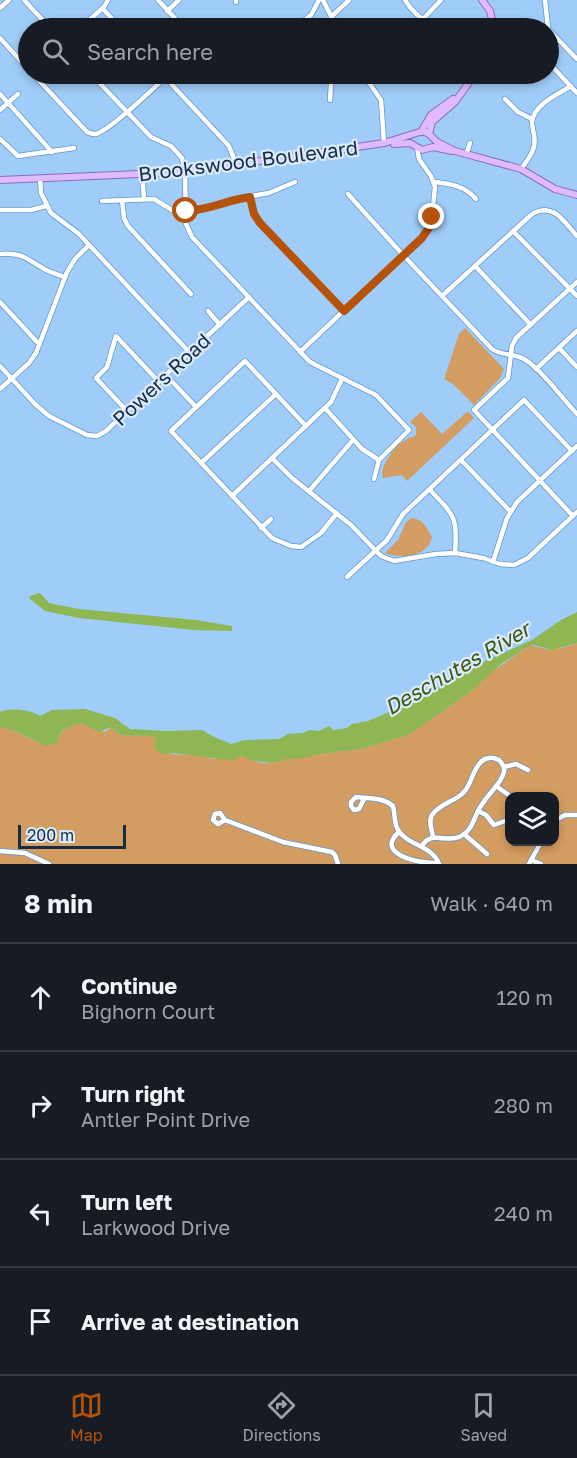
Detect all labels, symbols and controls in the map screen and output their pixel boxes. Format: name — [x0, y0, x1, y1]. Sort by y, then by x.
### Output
search box — [18, 18, 559, 84]
icon: search — [39, 35, 72, 68]
text: Search here — [87, 38, 213, 65]
street label: Brookswood Boulevard — [137, 135, 359, 185]
route start — [172, 197, 198, 223]
route end — [418, 203, 444, 229]
street label: Powers Road — [107, 328, 215, 430]
water label: Deschutes River — [380, 614, 537, 720]
map controls — [505, 792, 559, 846]
button: layers — [505, 792, 559, 846]
scale bar — [18, 822, 126, 850]
text: 200 m — [27, 825, 74, 845]
text: 8 min — [24, 888, 93, 919]
text: Walk · 640 m — [430, 891, 553, 915]
text: Continue — [81, 972, 177, 999]
icon: ahead — [24, 981, 57, 1014]
text: 120 m — [497, 985, 553, 1009]
text: Bighorn Court — [81, 999, 215, 1023]
text: Turn right — [81, 1080, 185, 1107]
icon: right — [24, 1089, 57, 1122]
text: 280 m — [494, 1093, 553, 1117]
text: Antler Point Drive — [81, 1107, 250, 1131]
text: Turn left — [81, 1188, 172, 1215]
icon: left — [24, 1197, 57, 1230]
text: 240 m — [494, 1201, 553, 1225]
text: Larkwood Drive — [81, 1215, 230, 1239]
icon: arrive — [24, 1305, 57, 1338]
text: Arrive at destination — [81, 1308, 299, 1335]
tab: Map — [70, 1389, 103, 1445]
tab: Directions — [243, 1389, 321, 1445]
tab: Saved — [460, 1389, 507, 1445]

